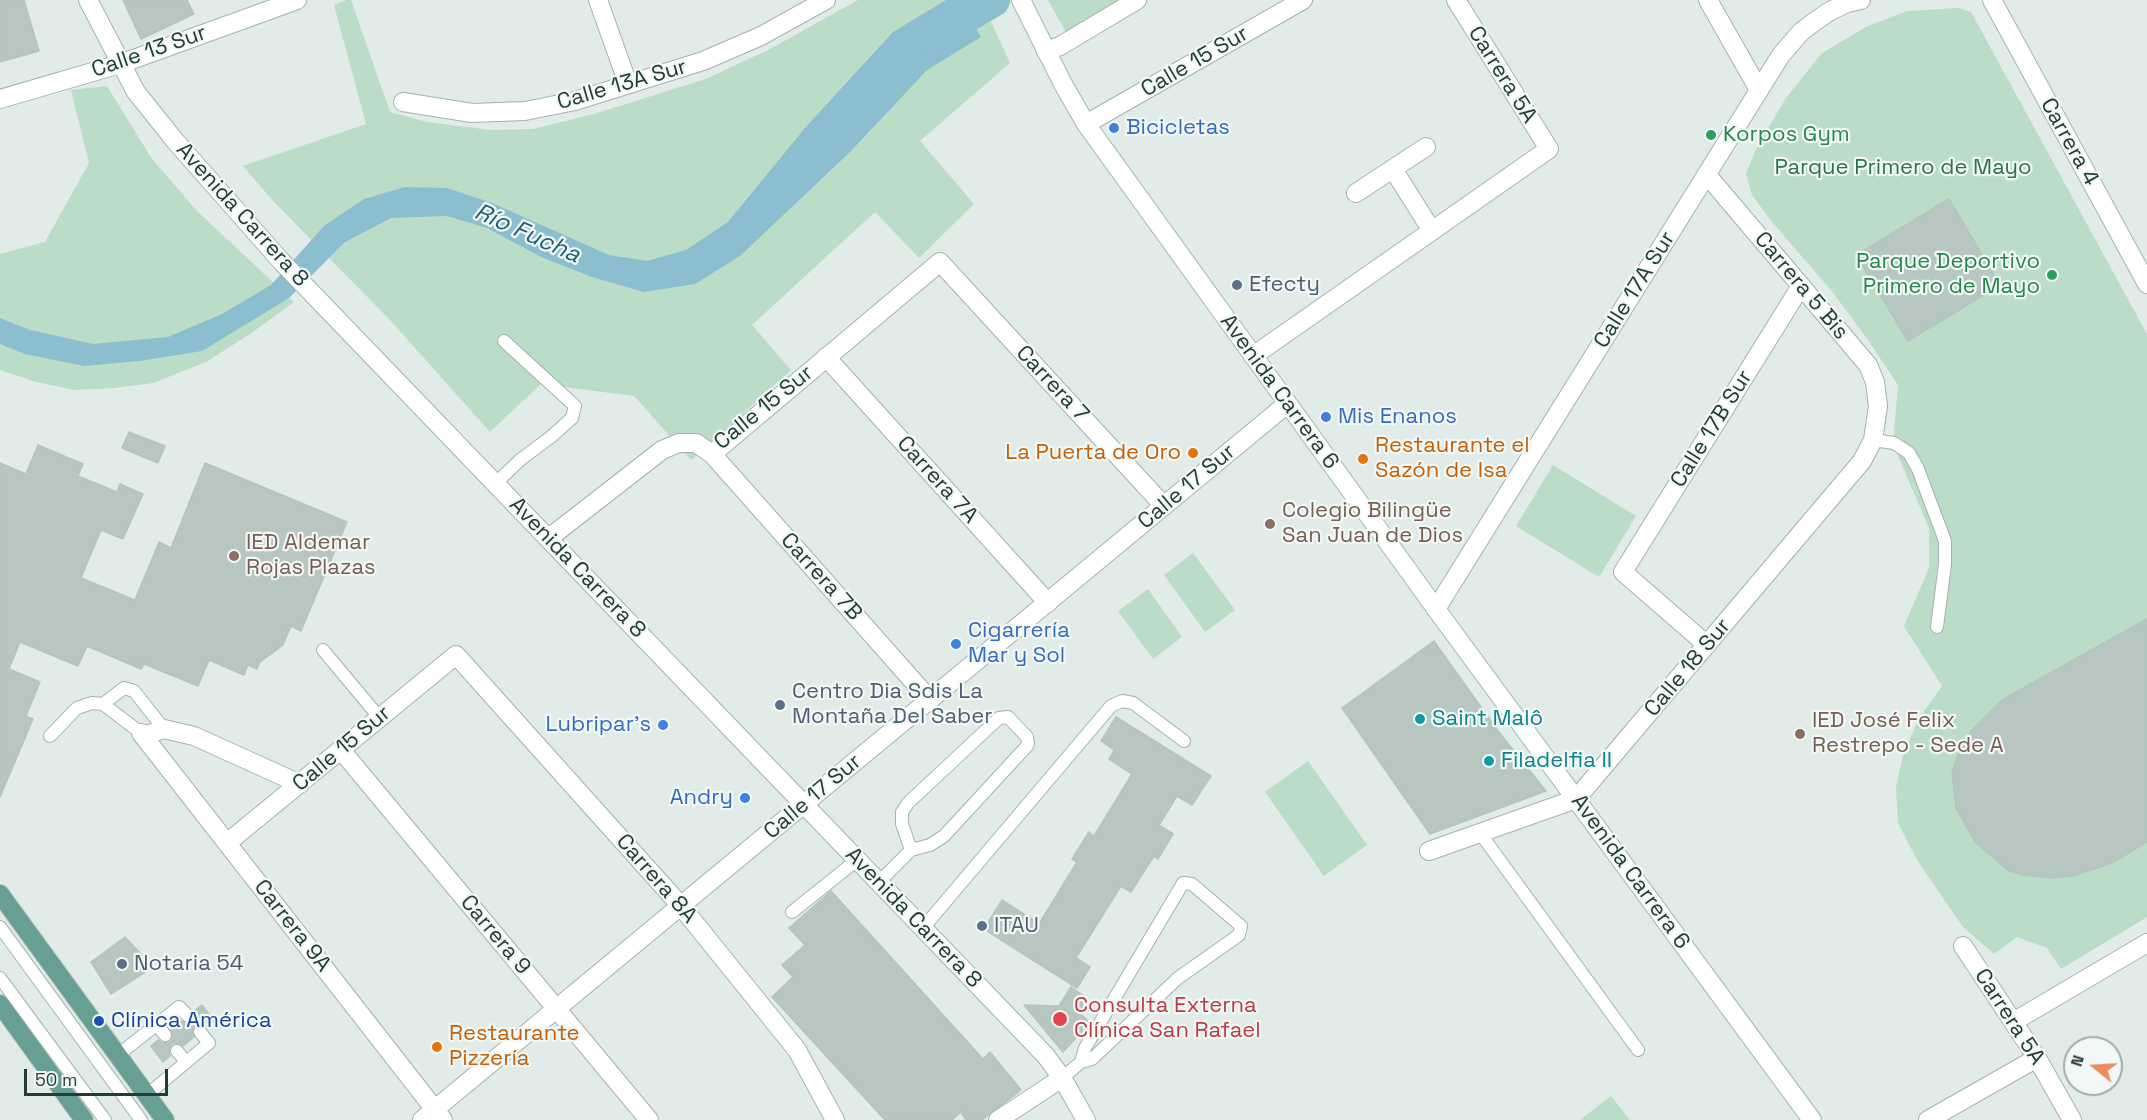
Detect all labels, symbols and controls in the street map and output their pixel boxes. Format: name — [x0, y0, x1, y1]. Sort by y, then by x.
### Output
street label: Calle 13 Sur — [88, 20, 210, 84]
street label: Calle 15 Sur — [1137, 21, 1253, 103]
street label: Carrera 5A — [1462, 22, 1542, 128]
street label: Calle 13A Sur — [554, 54, 690, 116]
street label: Carrera 4 — [2034, 94, 2104, 190]
place label: Bicicletas — [1126, 115, 1230, 141]
marker: Bicicletas — [1107, 121, 1121, 135]
place label: Korpos Gym — [1723, 122, 1850, 148]
marker: Korpos Gym — [1704, 128, 1718, 142]
street label: Avenida Carrera 8 — [170, 137, 314, 293]
park label: Parque Primero de Mayo — [1774, 155, 2032, 181]
water label: Río Fucha — [470, 198, 584, 270]
street label: Calle 17A Sur — [1589, 227, 1681, 353]
street label: Carrera 5 Bis — [1748, 227, 1854, 345]
place label: Parque Deportivo Primero de Mayo — [1856, 249, 2040, 300]
marker: Parque Deportivo Primero de Mayo — [2045, 268, 2059, 282]
place label: Efecty — [1249, 272, 1320, 298]
marker: Efecty — [1230, 278, 1244, 292]
street label: Avenida Carrera 6 — [1214, 309, 1344, 475]
street label: Carrera 7 — [1010, 340, 1094, 428]
street label: Calle 15 Sur — [709, 360, 819, 456]
street label: Calle 17B Sur — [1665, 365, 1759, 493]
place label: Mis Enanos — [1338, 404, 1457, 430]
marker: Mis Enanos — [1319, 410, 1333, 424]
street label: Carrera 7A — [891, 431, 983, 529]
place label: Restaurante el Sazón de Isa — [1375, 433, 1530, 484]
street label: Calle 17 Sur — [1133, 439, 1241, 535]
place label: La Puerta de Oro — [1005, 440, 1181, 466]
marker: La Puerta de Oro — [1186, 446, 1200, 460]
marker: Restaurante el Sazón de Isa — [1356, 452, 1370, 466]
street label: Avenida Carrera 8 — [503, 492, 651, 644]
place label: Colegio Bilingüe San Juan de Dios — [1282, 498, 1463, 550]
marker: Colegio Bilingüe San Juan de Dios — [1263, 517, 1277, 531]
street label: Carrera 7B — [775, 528, 867, 626]
place label: IED Aldemar Rojas Plazas — [246, 530, 376, 582]
marker: IED Aldemar Rojas Plazas — [227, 549, 241, 563]
street label: Calle 18 Sur — [1639, 614, 1737, 722]
place label: Cigarrería Mar y Sol — [968, 618, 1070, 670]
marker: Cigarrería Mar y Sol — [949, 637, 963, 651]
place label: Centro Dia Sdis La Montaña Del Saber — [792, 679, 993, 730]
marker: Centro Dia Sdis La Montaña Del Saber — [773, 698, 787, 712]
street label: Calle 15 Sur — [288, 700, 396, 798]
place label: Saint Malô — [1432, 706, 1543, 732]
place label: IED José Felix Restrepo - Sede A — [1812, 708, 2004, 760]
place label: Lubripar's — [546, 712, 651, 738]
marker: Saint Malô — [1413, 712, 1427, 726]
marker: Lubripar's — [656, 718, 670, 732]
marker: IED José Felix Restrepo - Sede A — [1793, 727, 1807, 741]
place label: Filadelfia II — [1501, 748, 1612, 774]
street label: Calle 17 Sur — [759, 749, 867, 845]
marker: Filadelfia II — [1482, 754, 1496, 768]
place label: Andry — [670, 785, 733, 811]
street label: Avenida Carrera 6 — [1565, 789, 1695, 955]
marker: Andry — [738, 791, 752, 805]
street label: Carrera 8A — [610, 829, 702, 929]
street label: Avenida Carrera 8 — [839, 842, 987, 994]
street label: Carrera 9A — [248, 875, 336, 977]
street label: Carrera 9 — [454, 890, 536, 980]
place label: ITAU — [994, 913, 1039, 939]
marker: ITAU — [975, 919, 989, 933]
place label: Notaria 54 — [134, 951, 243, 977]
marker: Notaria 54 — [115, 957, 129, 971]
street label: Carrera 5A — [1968, 964, 2050, 1070]
place label: Consulta Externa Clínica San Rafael — [1074, 993, 1261, 1044]
place label: Clínica América — [111, 1008, 272, 1034]
marker: Consulta Externa Clínica San Rafael — [1051, 1010, 1069, 1028]
marker: Clínica América — [92, 1014, 106, 1028]
place label: Restaurante Pizzería — [449, 1021, 580, 1072]
north arrow — [2063, 1036, 2123, 1096]
marker: Restaurante Pizzería — [430, 1040, 444, 1054]
text: N — [2066, 1053, 2089, 1069]
scale bar — [27, 1057, 171, 1095]
text: 50 m — [35, 1068, 77, 1091]

